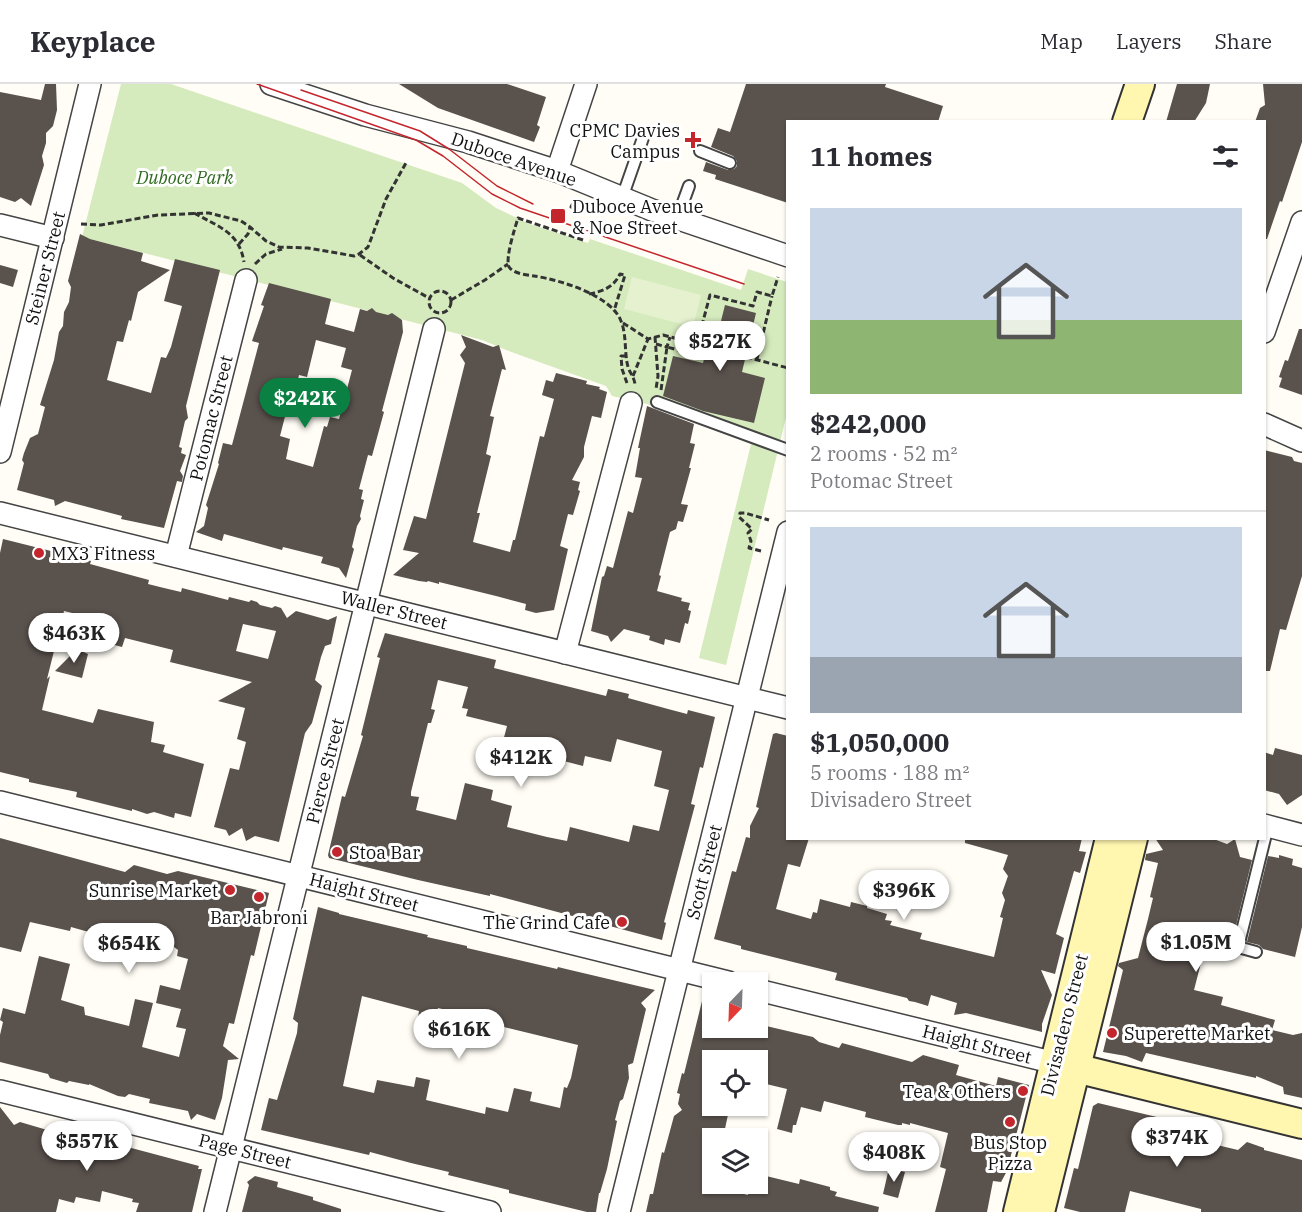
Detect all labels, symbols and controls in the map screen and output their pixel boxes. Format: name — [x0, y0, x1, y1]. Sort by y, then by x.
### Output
text: Keyplace — [30, 23, 156, 60]
text: Map — [1040, 27, 1083, 55]
text: Layers — [1116, 27, 1182, 55]
text: Share — [1215, 27, 1272, 55]
place label: CPMC Davies Campus — [569, 119, 680, 163]
street label: Duboce Avenue — [448, 127, 580, 191]
marker: CPMC Davies Campus — [684, 131, 702, 149]
text: 11 homes — [810, 139, 932, 173]
icon: filters — [1209, 140, 1242, 173]
park label: Duboce Park — [135, 166, 234, 189]
place label: Duboce Avenue & Noe Street — [572, 195, 703, 239]
marker: Duboce Avenue & Noe Street — [549, 207, 567, 225]
street label: Steiner Street — [20, 209, 70, 327]
icon: home — [972, 247, 1080, 355]
pin: $527K — [678, 321, 762, 372]
text: $527K — [688, 327, 752, 354]
street label: Potomac Street — [184, 353, 238, 483]
pin: $242K — [263, 378, 347, 429]
text: $242K — [273, 384, 337, 411]
text: $242,000 — [810, 406, 926, 440]
text: 2 rooms · 52 m² — [810, 440, 957, 467]
text: Potomac Street — [810, 467, 953, 494]
place label: MX3 Fitness — [51, 542, 155, 565]
marker: MX3 Fitness — [32, 546, 46, 560]
icon: home — [972, 566, 1080, 674]
street label: Waller Street — [338, 586, 450, 634]
pin: $463K — [32, 613, 116, 664]
text: $463K — [42, 619, 106, 646]
street label: Pierce Street — [301, 716, 349, 826]
text: $1,050,000 — [810, 725, 949, 759]
pin: $412K — [479, 737, 563, 788]
text: $412K — [489, 743, 553, 770]
text: 5 rooms · 188 m² — [810, 759, 969, 786]
text: Divisadero Street — [810, 786, 972, 813]
street label: Scott Street — [681, 822, 727, 922]
place label: Stoa Bar — [349, 841, 420, 864]
marker: Stoa Bar — [330, 845, 344, 859]
street label: Haight Street — [307, 867, 421, 917]
pin: $396K — [862, 870, 946, 921]
text: $396K — [872, 876, 936, 903]
place label: Sunrise Market — [89, 879, 218, 902]
marker: Sunrise Market — [223, 883, 237, 897]
marker: Bar Jabroni — [252, 890, 266, 904]
place label: Bar Jabroni — [210, 906, 308, 929]
place label: The Grind Cafe — [483, 911, 610, 934]
marker: The Grind Cafe — [615, 915, 629, 929]
pin: $1.05M — [1147, 922, 1245, 973]
pin: $654K — [87, 923, 171, 974]
text: $1.05M — [1160, 928, 1232, 955]
text: $654K — [97, 929, 161, 956]
street label: Divisadero Street — [1035, 952, 1093, 1098]
north arrow — [702, 972, 768, 1038]
map controls — [702, 972, 768, 1194]
pin: $616K — [417, 1009, 501, 1060]
text: $616K — [427, 1015, 491, 1042]
street label: Haight Street — [920, 1019, 1034, 1069]
place label: Superette Market — [1124, 1022, 1270, 1045]
marker: Superette Market — [1105, 1026, 1119, 1040]
button: locate — [702, 1050, 768, 1116]
place label: Tea & Others — [902, 1080, 1011, 1103]
marker: Tea & Others — [1016, 1084, 1030, 1098]
marker: Bus Stop Pizza — [1003, 1115, 1017, 1129]
pin: $374K — [1135, 1117, 1219, 1168]
pin: $557K — [45, 1121, 129, 1172]
text: $374K — [1145, 1123, 1209, 1150]
text: $557K — [55, 1127, 119, 1154]
street label: Page Street — [196, 1128, 294, 1174]
button: layers — [702, 1128, 768, 1194]
place label: Bus Stop Pizza — [973, 1131, 1047, 1175]
pin: $408K — [852, 1132, 936, 1183]
text: $408K — [862, 1138, 926, 1165]

